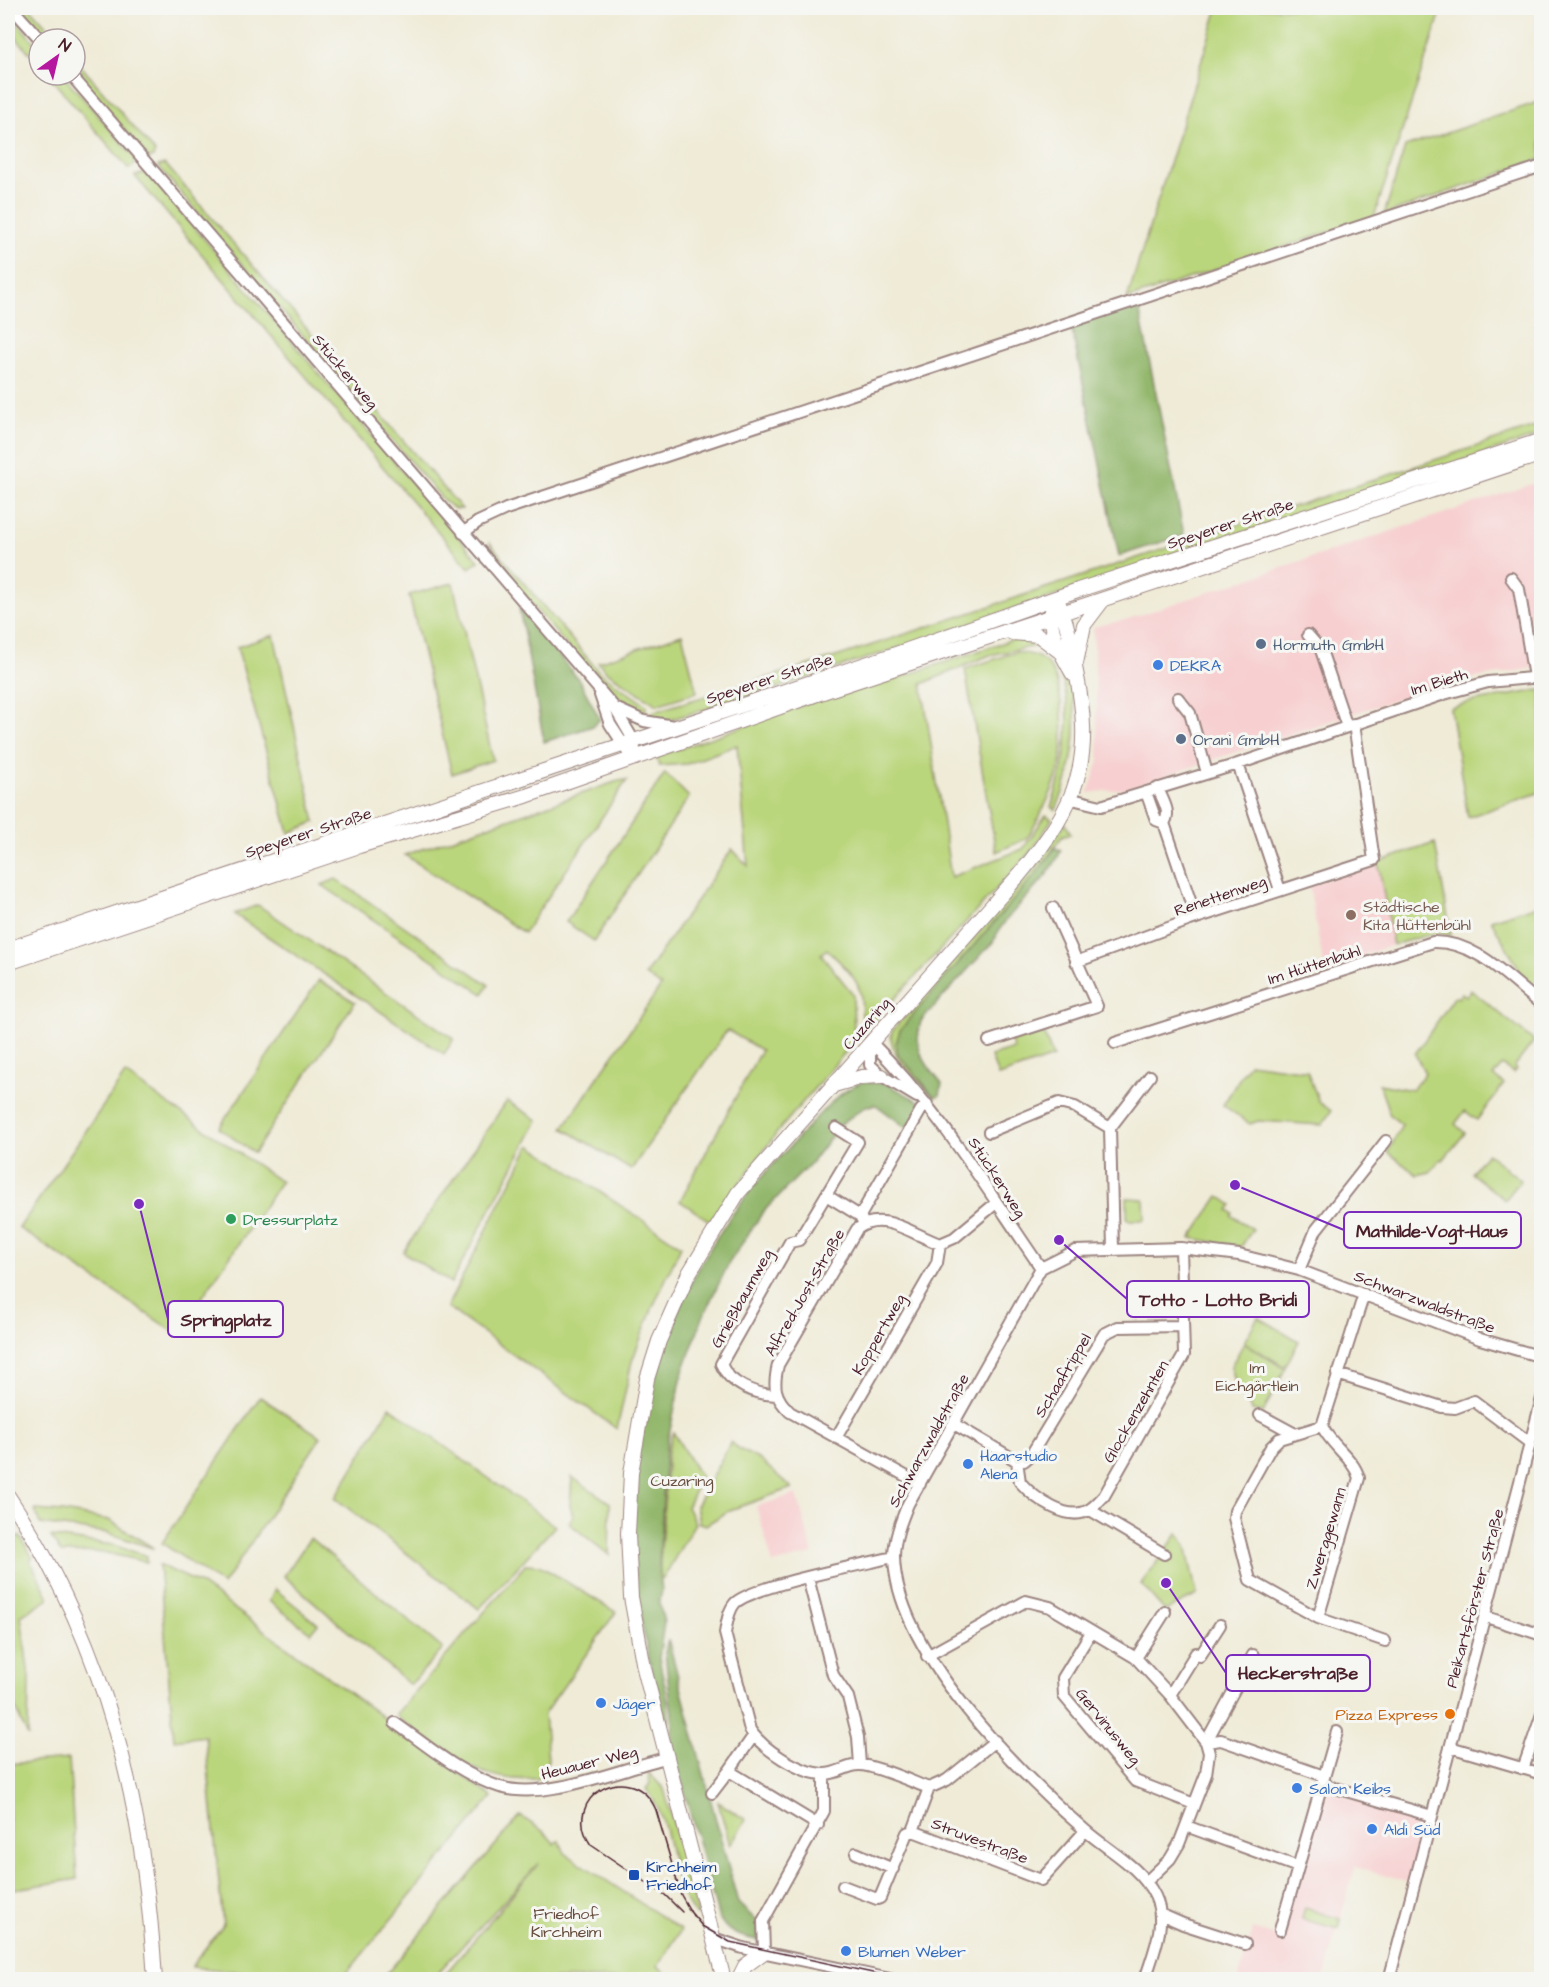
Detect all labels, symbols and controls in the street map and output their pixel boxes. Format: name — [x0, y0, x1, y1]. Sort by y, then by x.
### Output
north arrow — [27, 27, 87, 87]
text: N — [55, 33, 75, 57]
street label: Stückerweg — [306, 329, 383, 415]
street label: Speyerer Straße — [1164, 493, 1297, 556]
place label: Hormuth GmbH — [1273, 634, 1384, 656]
marker: Hormuth GmbH — [1254, 637, 1268, 651]
street label: Speyerer Straße — [703, 648, 836, 711]
place label: DEKRA — [1170, 655, 1221, 677]
marker: DEKRA — [1151, 658, 1165, 672]
street label: Im Bieth — [1408, 663, 1470, 701]
place label: Orani GmbH — [1193, 729, 1280, 751]
marker: Orani GmbH — [1174, 732, 1188, 746]
street label: Speyerer Straße — [242, 802, 375, 865]
street label: Renettenweg — [1171, 870, 1270, 923]
place label: Städtische Kita Hüttenbühl — [1363, 896, 1471, 936]
marker: Städtische Kita Hüttenbühl — [1344, 908, 1358, 922]
street label: Im Hüttenbühl — [1265, 940, 1363, 990]
street label: Cuzaring — [838, 993, 896, 1055]
street label: Stückerweg — [962, 1133, 1031, 1223]
place label: Dressurplatz — [243, 1209, 338, 1231]
marker: Dressurplatz — [224, 1212, 238, 1226]
callout: Mathilde-Vogt-Haus — [1344, 1212, 1521, 1248]
text: Mathilde-Vogt-Haus — [1356, 1219, 1508, 1245]
street label: Alfred-Jost-Straße — [759, 1225, 850, 1360]
street label: Grießbaumweg — [706, 1245, 779, 1352]
street label: Schwarzwaldstraße — [1351, 1265, 1499, 1339]
callout: Totto - Lotto Bridi — [1127, 1281, 1309, 1317]
text: Totto - Lotto Bridi — [1138, 1288, 1297, 1313]
street label: Koppertweg — [847, 1290, 912, 1380]
callout: Springplatz — [168, 1301, 283, 1337]
text: Springplatz — [180, 1308, 272, 1334]
street label: Schaafrippel — [1029, 1329, 1097, 1422]
street label: Glockenzehnten — [1098, 1356, 1174, 1467]
park label: Im Eichgärtlein — [1215, 1357, 1299, 1398]
street label: Schwarzwaldstraße — [883, 1369, 975, 1511]
place label: Haarstudio Alena — [980, 1445, 1057, 1485]
marker: Haarstudio Alena — [961, 1457, 975, 1471]
park label: Cuzaring — [650, 1470, 714, 1493]
street label: Zwerggewann — [1300, 1485, 1353, 1592]
street label: Pleikartsförster Straße — [1440, 1506, 1510, 1690]
callout: Heckerstraße — [1226, 1655, 1370, 1691]
text: Heckerstraße — [1238, 1661, 1359, 1686]
street label: Gervinusweg — [1070, 1683, 1146, 1770]
place label: Jäger — [613, 1693, 656, 1716]
marker: Jäger — [594, 1696, 608, 1710]
place label: Pizza Express — [1336, 1704, 1438, 1726]
marker: Pizza Express — [1443, 1707, 1457, 1721]
street label: Heuauer Weg — [539, 1740, 640, 1787]
place label: Salon Keibs — [1309, 1778, 1391, 1800]
marker: Salon Keibs — [1290, 1781, 1304, 1795]
street label: Struvestraße — [928, 1812, 1032, 1870]
place label: Aldi Süd — [1384, 1819, 1440, 1841]
marker: Aldi Süd — [1365, 1822, 1379, 1836]
place label: Kirchheim Friedhof — [646, 1856, 717, 1896]
marker: Kirchheim Friedhof — [627, 1868, 641, 1882]
park label: Friedhof Kirchheim — [531, 1903, 602, 1943]
place label: Blumen Weber — [858, 1941, 966, 1963]
marker: Blumen Weber — [839, 1944, 853, 1958]

